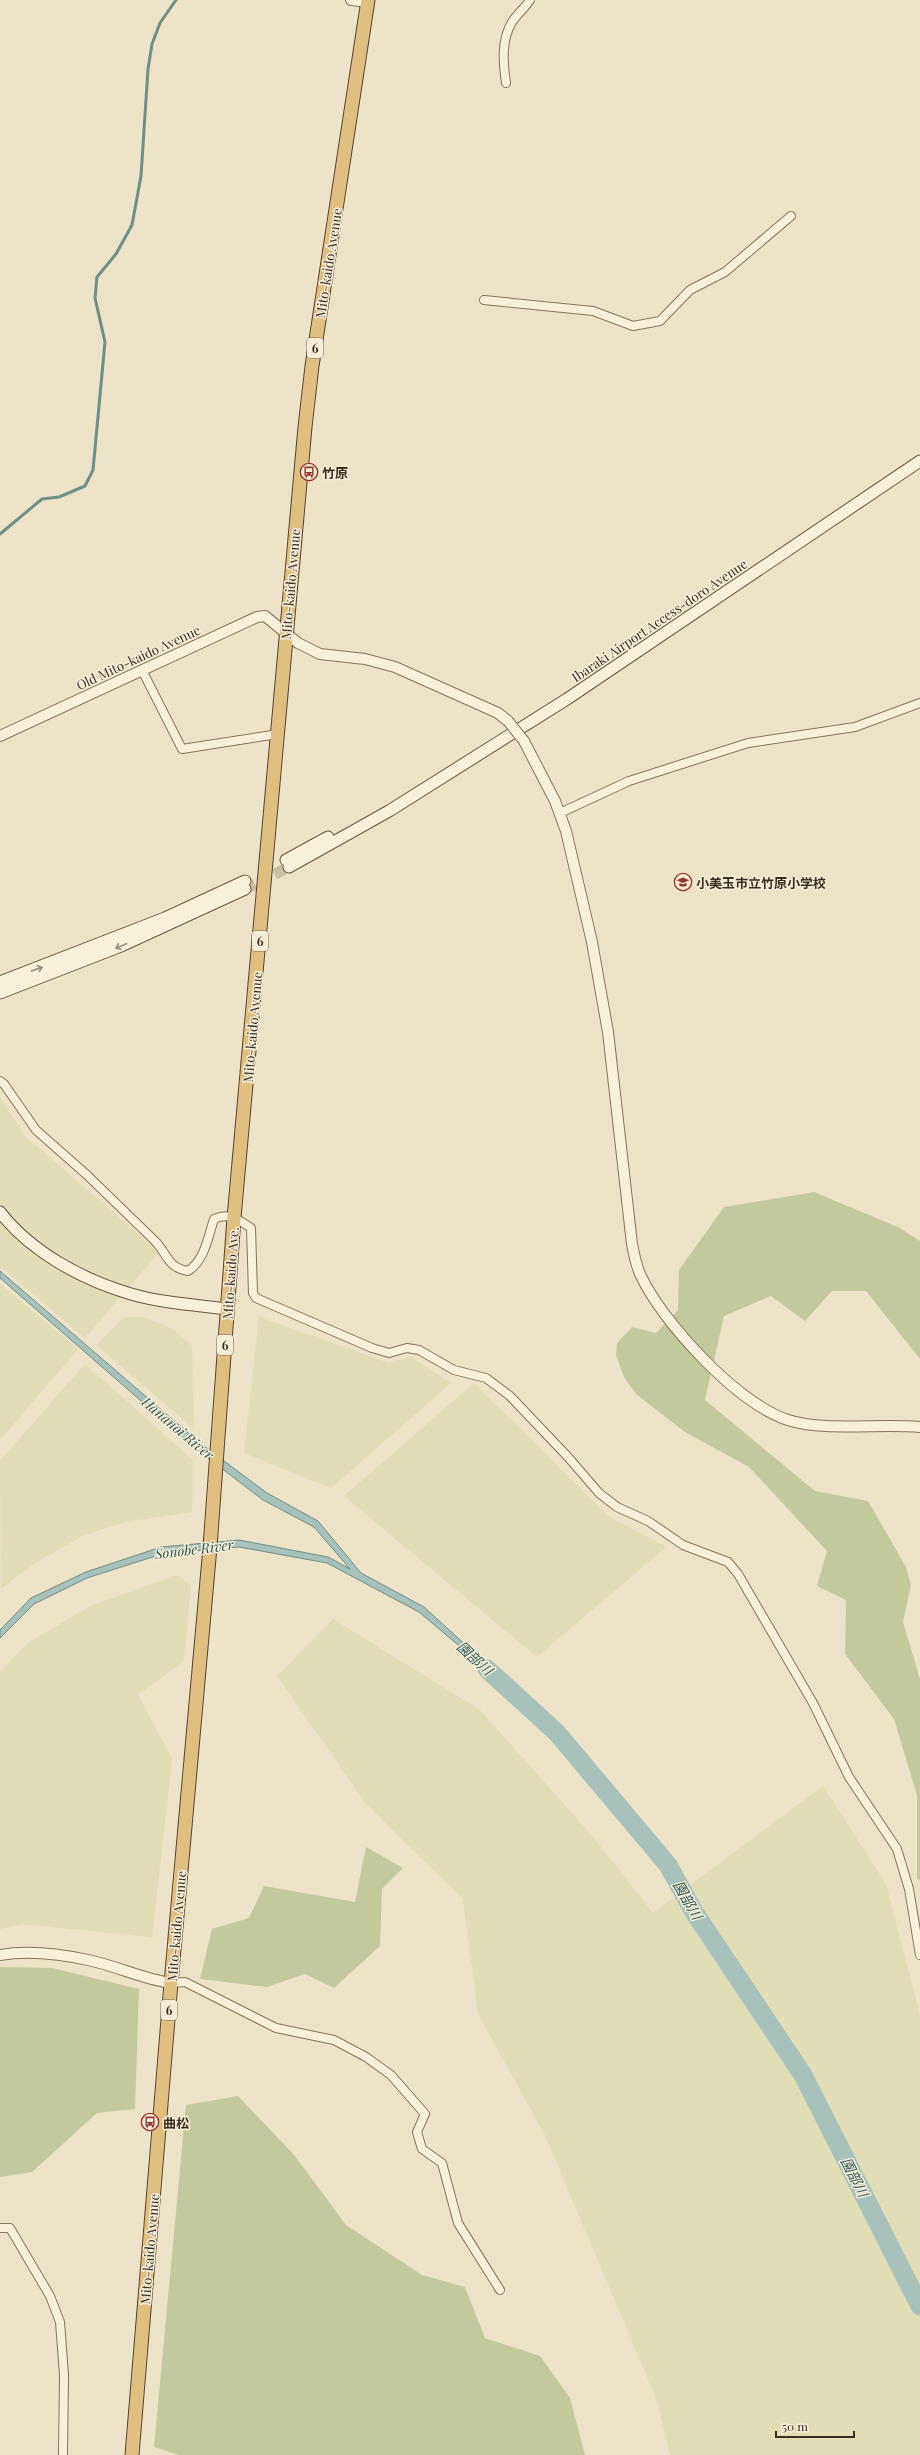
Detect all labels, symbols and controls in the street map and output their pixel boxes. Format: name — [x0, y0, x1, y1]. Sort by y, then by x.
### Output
street label: Mito-kaido Avenue — [311, 206, 345, 319]
road number: 6 — [307, 338, 323, 358]
bus stop icon: 竹原 — [299, 462, 319, 482]
place label: 竹原 — [322, 464, 348, 481]
street label: Mito-kaido Avenue — [277, 528, 303, 640]
street label: Ibaraki Airport Access-doro Avenue — [568, 555, 750, 685]
street label: Old Mito-kaido Avenue — [73, 621, 203, 693]
school or university icon: 小美玉市立竹原小学校 — [673, 872, 693, 892]
place label: 小美玉市立竹原小学校 — [696, 874, 826, 891]
road number: 6 — [252, 931, 268, 951]
one-way arrow — [115, 943, 127, 950]
one-way arrow — [30, 964, 42, 972]
street label: Mito-kaido Avenue — [239, 971, 265, 1083]
street label: Mito-kaido Ave. — [218, 1226, 242, 1320]
road number: 6 — [217, 1335, 233, 1355]
water label: Hananoi River — [137, 1392, 219, 1464]
water label: Sonobe River — [153, 1535, 235, 1563]
water label: 園部川 — [453, 1637, 498, 1680]
street label: Mito-kaido Avenue — [163, 1870, 189, 1982]
water label: 園部川 — [669, 1877, 708, 1925]
road number: 6 — [161, 2000, 177, 2020]
bus stop icon: 曲松 — [140, 2112, 160, 2132]
place label: 曲松 — [163, 2114, 189, 2131]
water label: 園部川 — [837, 2154, 874, 2202]
street label: Mito-kaido Avenue — [136, 2193, 162, 2305]
scale bar — [776, 2413, 854, 2439]
text: 50 m — [782, 2418, 808, 2434]

